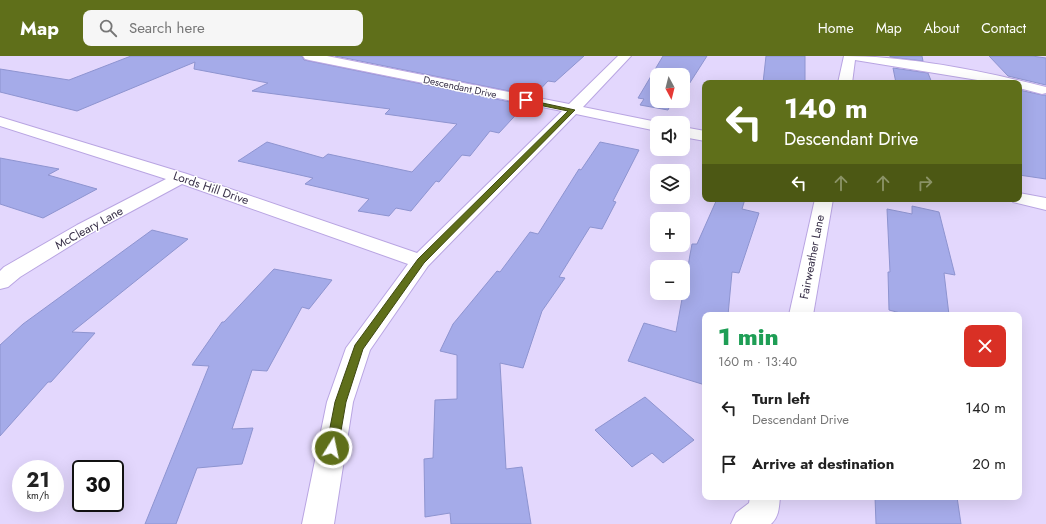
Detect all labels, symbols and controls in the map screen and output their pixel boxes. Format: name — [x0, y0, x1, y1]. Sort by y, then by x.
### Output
search box — [83, 10, 363, 46]
text: Map — [20, 15, 59, 42]
icon: search — [97, 17, 119, 39]
text: Search here — [129, 17, 205, 39]
text: Home — [818, 18, 854, 38]
text: Map — [876, 18, 902, 38]
text: About — [924, 18, 959, 38]
text: Contact — [981, 18, 1026, 38]
north arrow — [650, 68, 690, 108]
map controls — [650, 68, 690, 300]
street label: Descendant Drive — [422, 72, 498, 102]
pin — [509, 83, 543, 117]
text: 140 m — [784, 88, 868, 129]
icon: arrive — [515, 89, 537, 111]
icon: left — [718, 96, 770, 148]
button: sound — [650, 116, 690, 156]
text: Descendant Drive — [784, 126, 918, 152]
button: layers — [650, 164, 690, 204]
street label: Lords Hill Drive — [171, 167, 251, 209]
icon: left — [788, 172, 810, 194]
icon: ahead — [830, 172, 852, 194]
icon: ahead — [872, 172, 894, 194]
icon: right — [914, 172, 936, 194]
street label: McCleary Lane — [52, 202, 126, 254]
button: + — [650, 212, 690, 252]
street label: Fairweather Lane — [795, 213, 829, 301]
button: − — [650, 260, 690, 300]
text: 1 min — [718, 319, 779, 354]
button: close — [964, 325, 1006, 367]
text: 160 m · 13:40 — [718, 352, 797, 371]
text: Turn left — [752, 388, 810, 410]
icon: left — [718, 397, 740, 419]
text: 140 m — [965, 397, 1006, 419]
text: Descendant Drive — [752, 410, 849, 429]
position arrow — [311, 427, 353, 469]
icon: arrive — [718, 453, 740, 475]
text: Arrive at destination — [752, 453, 894, 475]
text: 20 m — [972, 453, 1006, 475]
speed limit sign: 30 — [72, 460, 124, 512]
text: 21 — [26, 466, 50, 495]
text: km/h — [27, 488, 49, 503]

